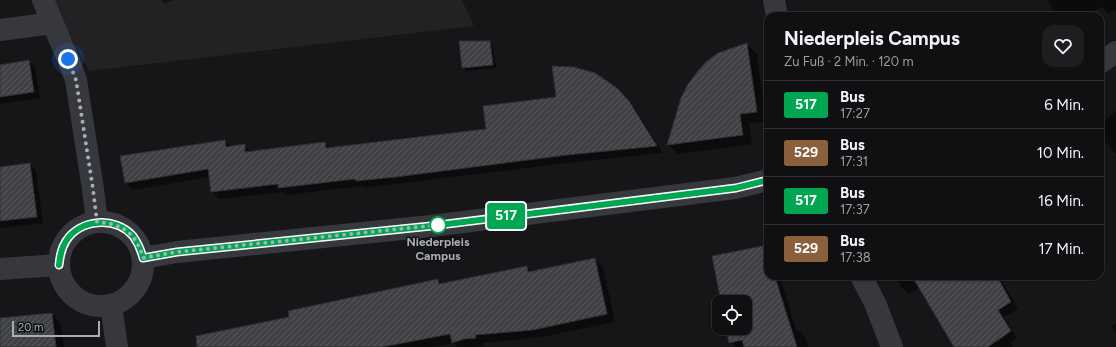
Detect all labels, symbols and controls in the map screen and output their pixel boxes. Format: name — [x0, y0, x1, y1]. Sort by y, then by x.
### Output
button: heart — [1042, 25, 1084, 67]
text: Niederpleis Campus — [784, 27, 960, 50]
your location — [58, 49, 78, 69]
text: Zu Fuß · 2 Min. · 120 m — [784, 54, 913, 69]
text: Bus — [840, 88, 865, 106]
text: 517 — [795, 96, 817, 113]
text: 6 Min. — [1044, 96, 1084, 114]
text: 17:27 — [840, 106, 870, 121]
text: Bus — [840, 136, 865, 154]
text: 529 — [794, 144, 818, 161]
text: 10 Min. — [1037, 144, 1084, 162]
text: 17:31 — [840, 154, 868, 169]
text: Bus — [840, 184, 865, 202]
text: 517 — [795, 192, 817, 209]
text: 16 Min. — [1038, 192, 1084, 210]
text: 17:37 — [840, 202, 870, 217]
line badge: 517 — [483, 203, 529, 229]
text: 517 — [495, 207, 517, 224]
marker: Niederpleis Campus — [429, 216, 447, 234]
text: Bus — [840, 232, 865, 250]
place label: Niederpleis Campus — [407, 235, 470, 263]
text: 529 — [794, 240, 818, 257]
text: 17 Min. — [1038, 240, 1084, 258]
text: 17:38 — [840, 250, 871, 265]
map controls — [712, 295, 752, 335]
button: locate — [712, 295, 752, 335]
scale bar — [12, 319, 100, 338]
text: 20 m — [18, 321, 43, 334]

